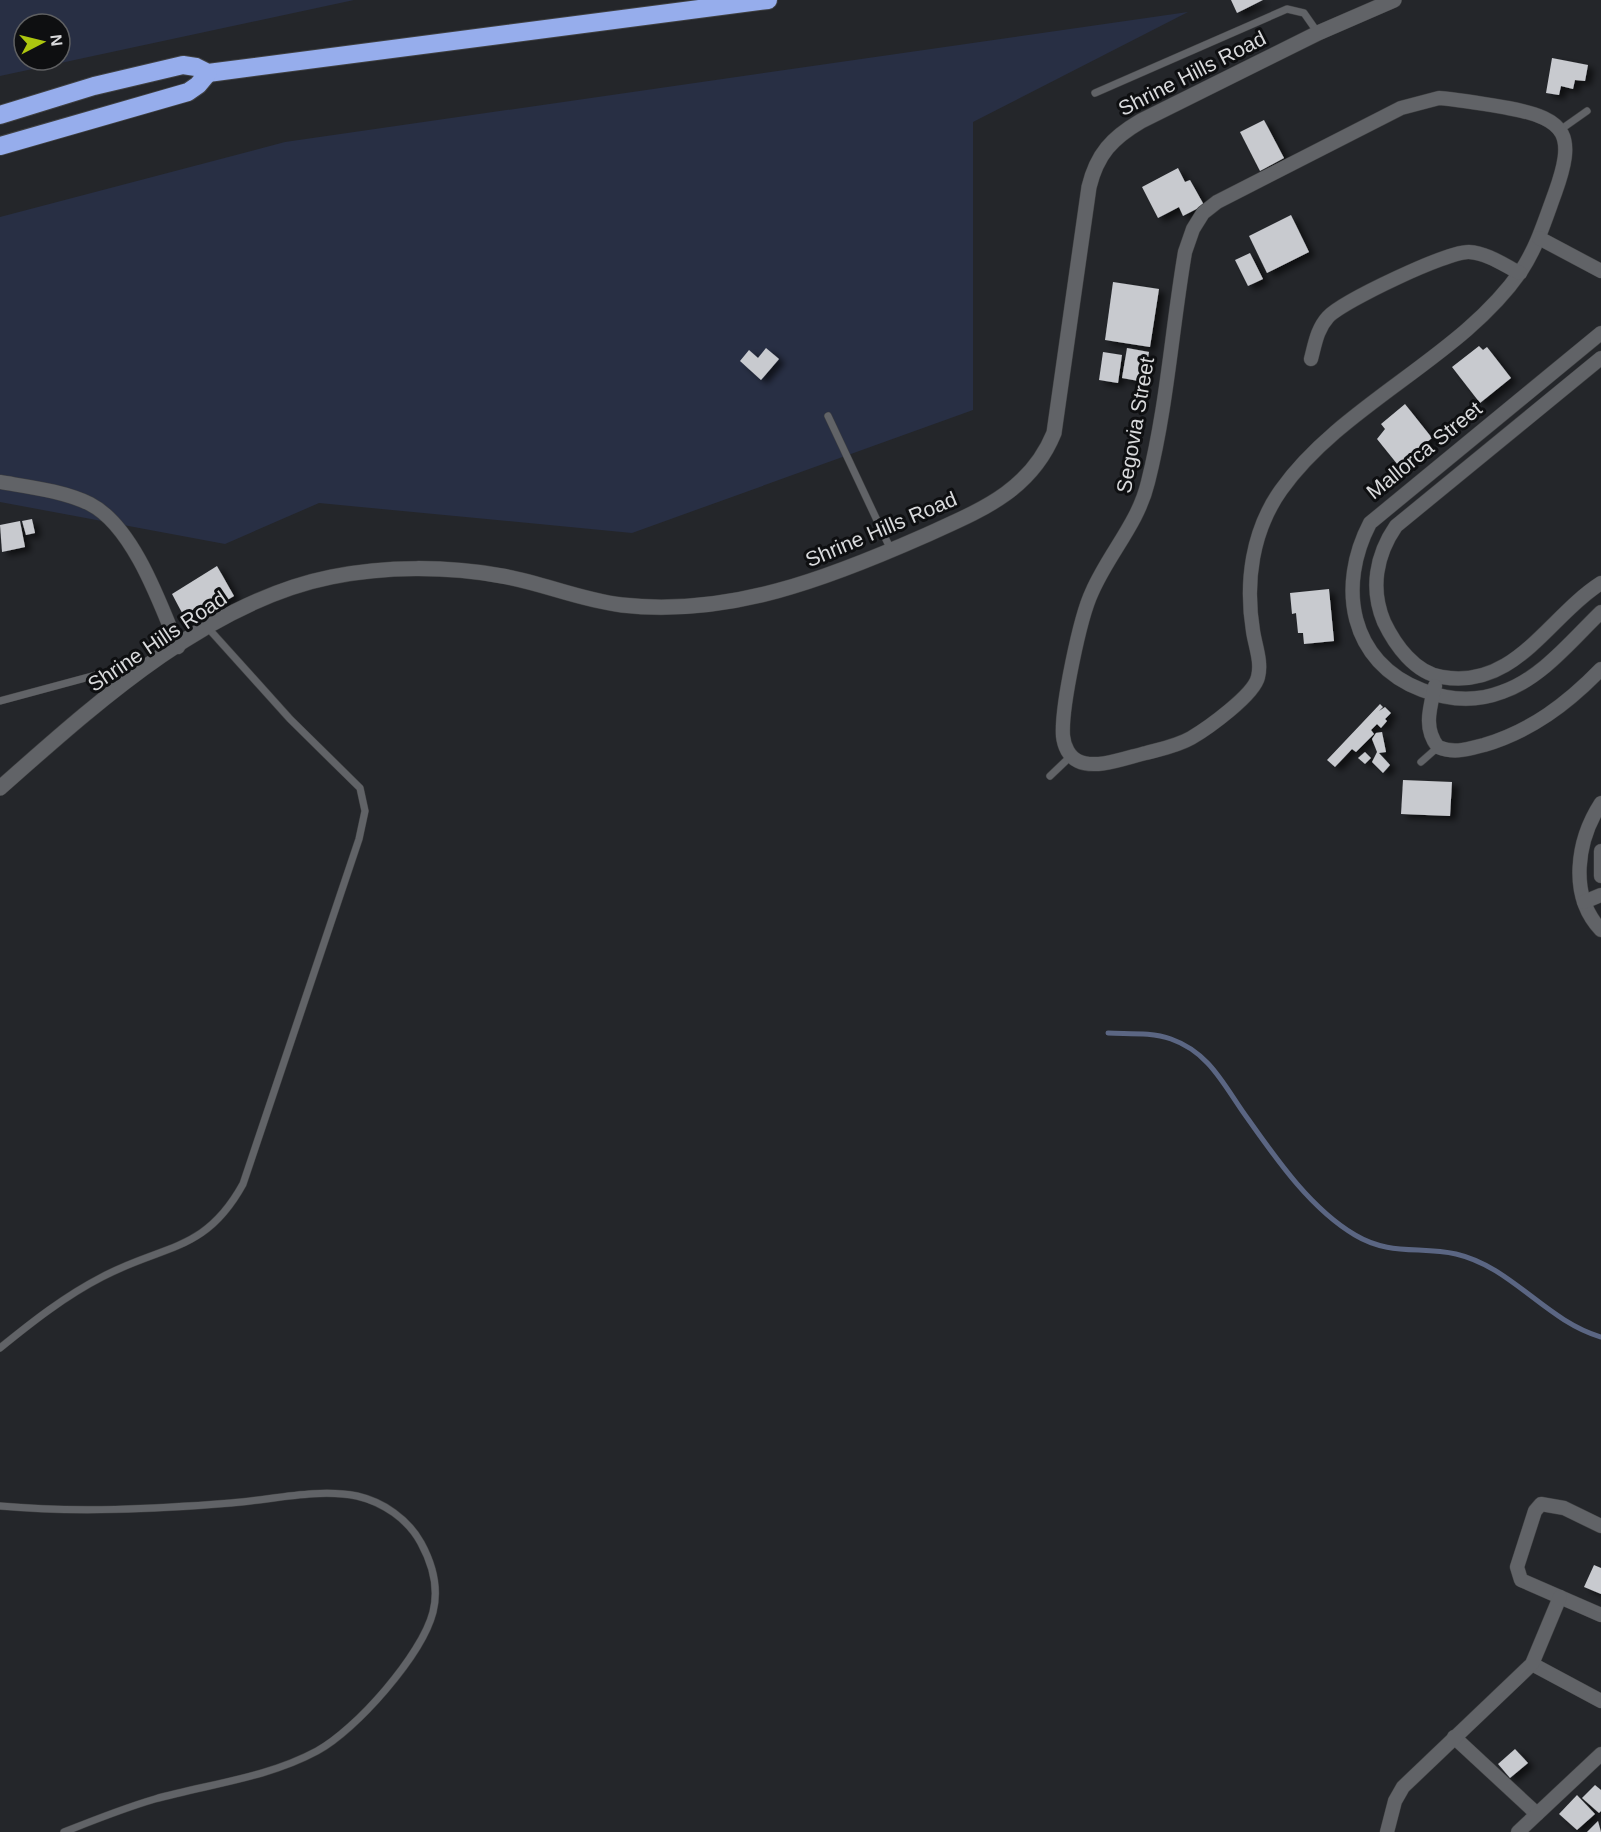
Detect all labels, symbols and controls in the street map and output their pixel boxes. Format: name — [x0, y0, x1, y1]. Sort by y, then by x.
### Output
north arrow — [12, 12, 72, 72]
street label: Shrine Hills Road — [1114, 26, 1270, 120]
text: N — [47, 33, 66, 47]
street label: Segovia Street — [1112, 355, 1158, 495]
street label: Mallorca Street — [1362, 397, 1486, 503]
street label: Shrine Hills Road — [802, 487, 960, 571]
street label: Shrine Hills Road — [83, 586, 231, 696]

